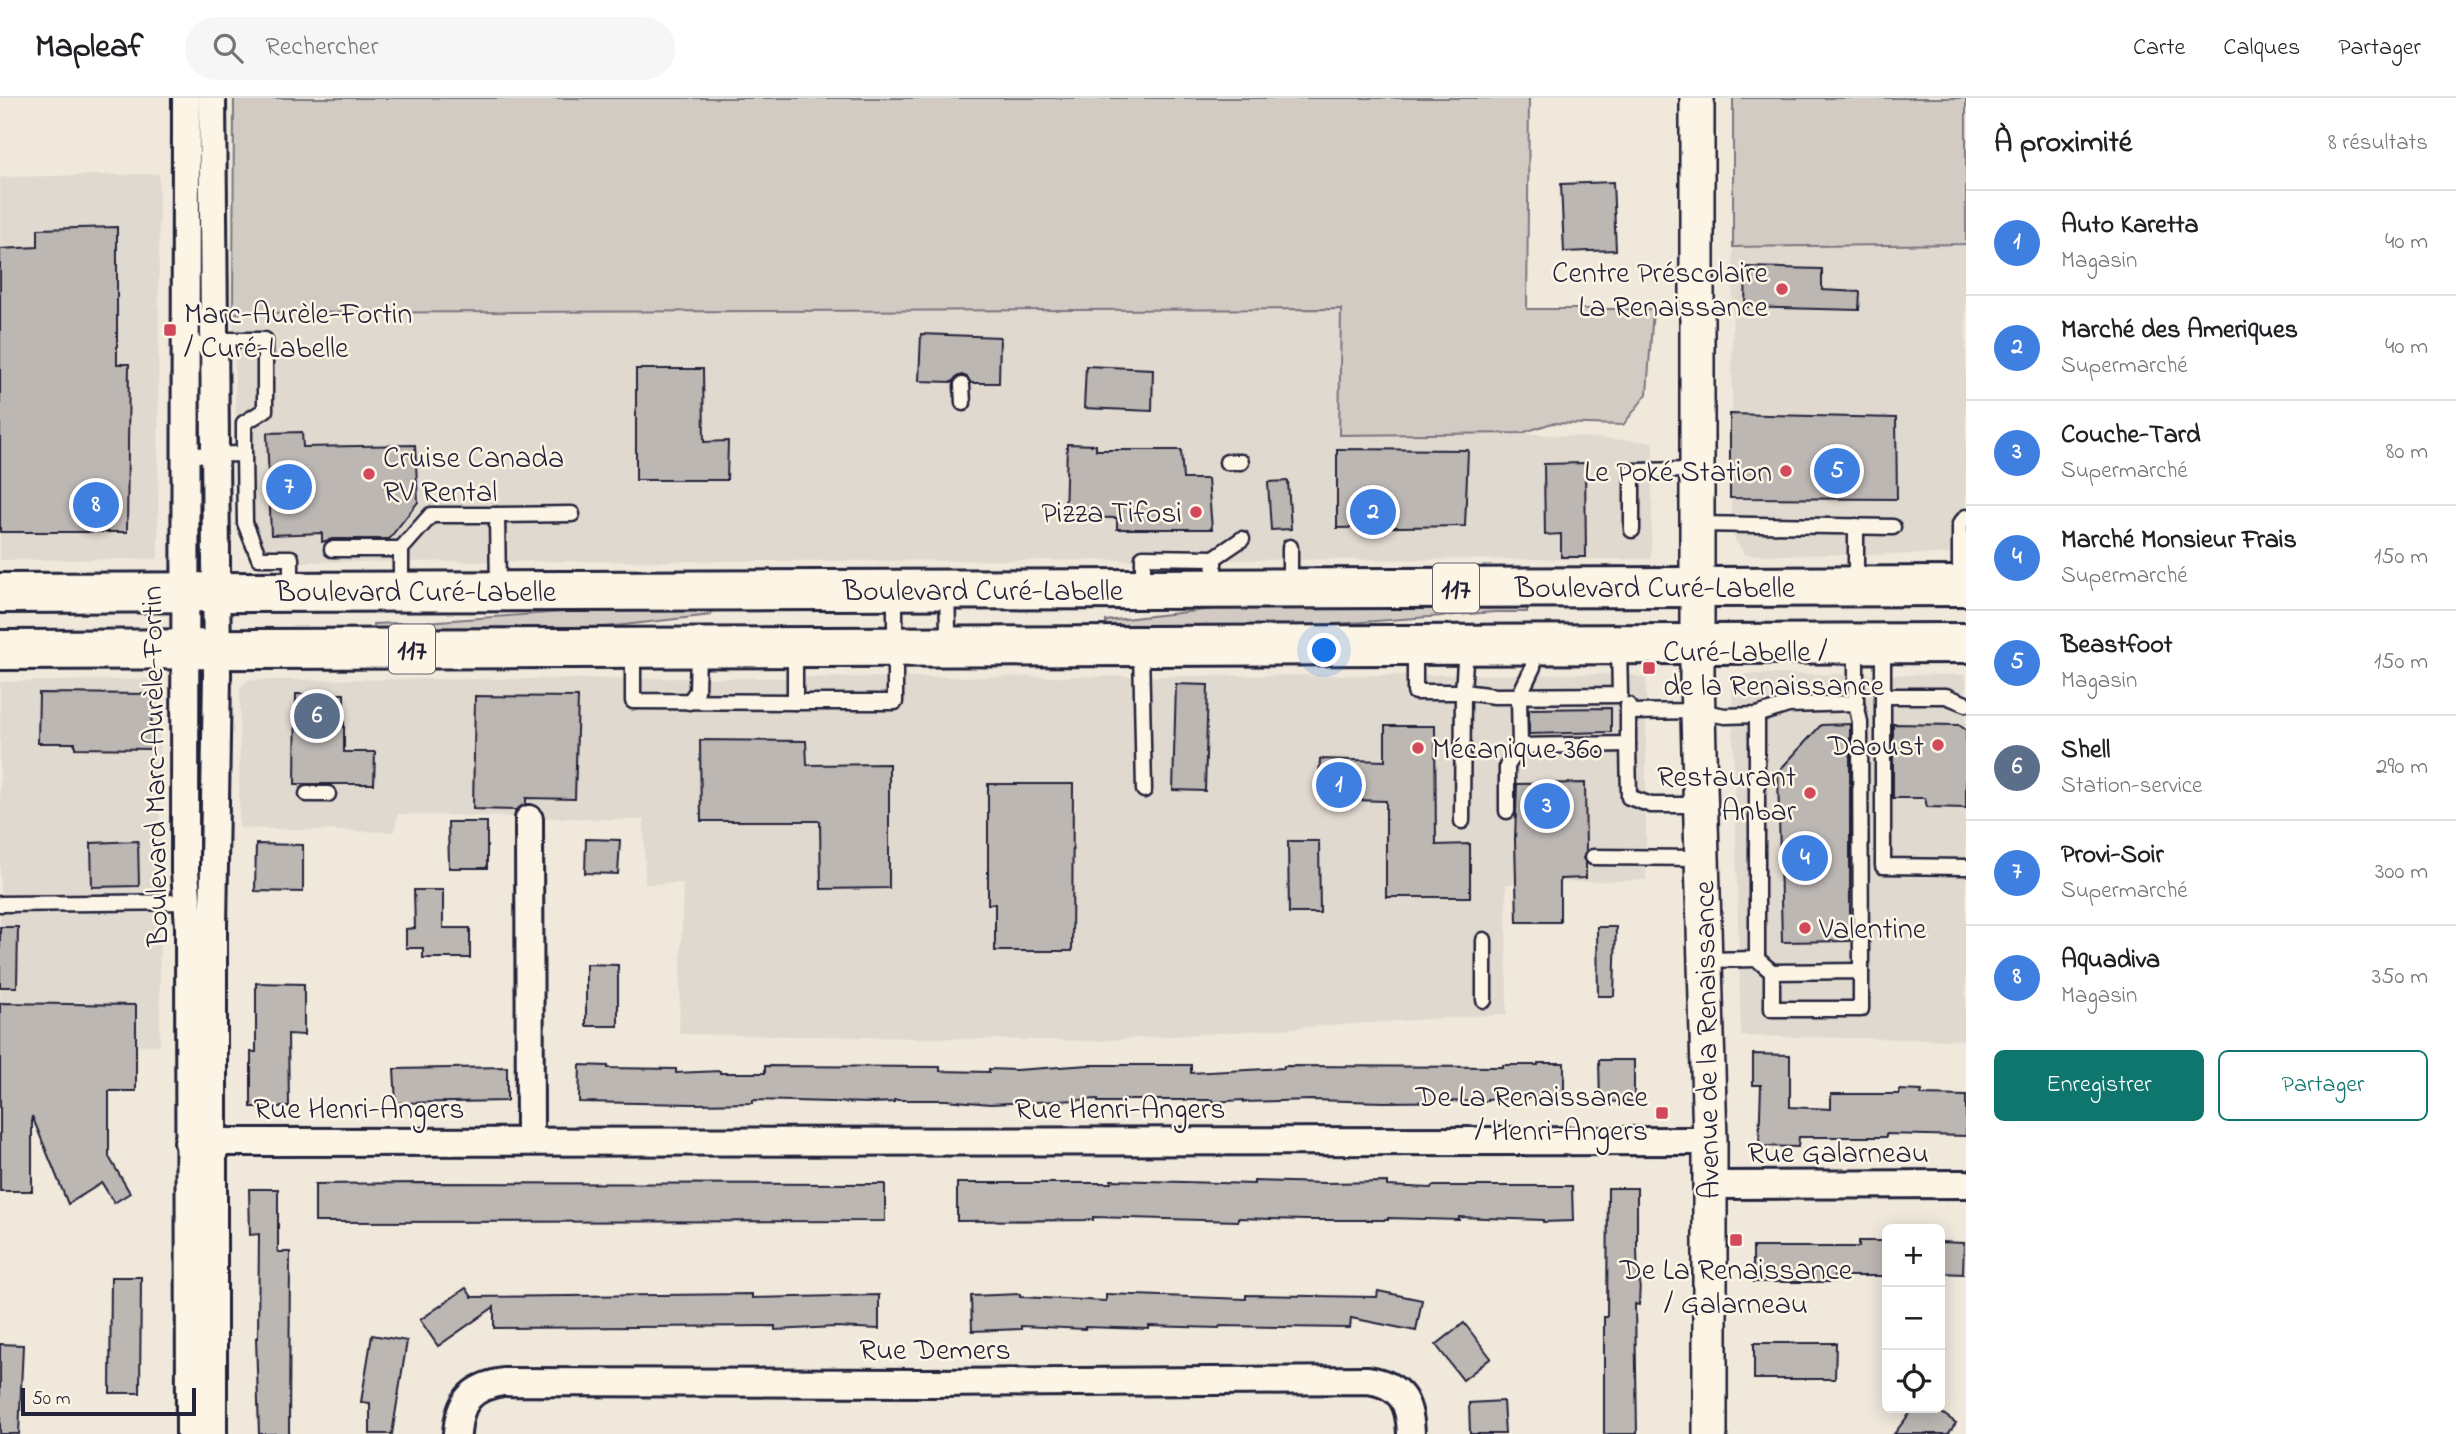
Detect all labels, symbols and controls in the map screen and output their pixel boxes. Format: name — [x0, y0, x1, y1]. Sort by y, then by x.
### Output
search box — [185, 17, 675, 80]
text: Mapleaf — [35, 24, 143, 72]
icon: search — [209, 29, 247, 67]
text: Rechercher — [265, 29, 379, 67]
text: Carte — [2133, 31, 2185, 66]
text: Calques — [2223, 31, 2300, 66]
text: Partager — [2338, 31, 2421, 66]
text: À proximité — [1994, 122, 2132, 166]
text: 8 résultats — [2328, 127, 2428, 160]
text: Auto Karetta — [2061, 207, 2198, 245]
text: 1 — [2013, 226, 2021, 259]
text: 40 m — [2385, 226, 2428, 259]
text: Magasin — [2061, 245, 2137, 278]
place label: Centre Préscolaire La Renaissance — [1552, 253, 1769, 331]
marker: Centre Préscolaire La Renaissance — [1774, 281, 1790, 297]
place label: Marc-Aurèle-Fortin / Curé-Labelle — [184, 294, 412, 372]
text: Marché des Ameriques — [2061, 312, 2298, 350]
marker: Marc-Aurèle-Fortin / Curé-Labelle — [162, 322, 178, 338]
text: 2 — [2011, 331, 2023, 364]
text: 40 m — [2385, 331, 2428, 364]
text: Supermarché — [2061, 350, 2188, 383]
text: Couche-Tard — [2061, 417, 2201, 455]
text: 3 — [2012, 436, 2022, 469]
text: 80 m — [2386, 436, 2428, 469]
place label: Cruise Canada RV Rental — [383, 438, 564, 516]
pin: 5 — [1814, 445, 1860, 497]
place label: Le Poké Station — [1584, 452, 1772, 496]
text: Supermarché — [2061, 455, 2188, 488]
pin: 7 — [266, 461, 312, 513]
marker: Le Poké Station — [1778, 463, 1794, 479]
marker: Cruise Canada RV Rental — [361, 466, 377, 482]
pin: 8 — [73, 479, 119, 531]
pin: 2 — [1350, 486, 1396, 538]
place label: Pizza Tifosi — [1041, 493, 1182, 537]
marker: Pizza Tifosi — [1188, 504, 1204, 520]
text: Marché Monsieur Frais — [2061, 522, 2297, 560]
text: 4 — [2012, 541, 2022, 574]
text: 150 m — [2374, 541, 2428, 574]
text: Supermarché — [2061, 560, 2188, 593]
road number: 117 — [1433, 564, 1479, 612]
street label: Boulevard Curé-Labelle — [1514, 568, 1796, 612]
street label: Boulevard Curé-Labelle — [842, 571, 1124, 615]
street label: Boulevard Curé-Labelle — [275, 572, 557, 616]
street label: Boulevard Marc-Aurèle-Fortin — [132, 585, 182, 948]
road number: 117 — [389, 624, 435, 674]
text: Beastfoot — [2061, 627, 2172, 665]
place label: Curé-Labelle / de la Renaissance — [1663, 632, 1885, 710]
your location — [1307, 633, 1341, 667]
text: 5 — [2010, 646, 2024, 679]
text: 150 m — [2374, 646, 2428, 679]
marker: Curé-Labelle / de la Renaissance — [1641, 660, 1657, 676]
text: Magasin — [2061, 665, 2137, 698]
pin: 6 — [294, 690, 340, 742]
place label: Daoust — [1827, 726, 1924, 770]
place label: Mécanique 360 — [1432, 729, 1602, 773]
text: Shell — [2061, 732, 2110, 770]
marker: Daoust — [1930, 737, 1946, 753]
marker: Mécanique 360 — [1410, 740, 1426, 756]
text: 6 — [2012, 751, 2022, 784]
text: 290 m — [2376, 751, 2428, 784]
place label: Restaurant Anbar — [1657, 757, 1797, 835]
pin: 1 — [1316, 759, 1362, 811]
text: Station-service — [2061, 770, 2202, 803]
pin: 3 — [1524, 780, 1570, 832]
marker: Restaurant Anbar — [1802, 785, 1818, 801]
pin: 4 — [1782, 832, 1828, 884]
text: Provi-Soir — [2061, 837, 2164, 875]
text: 7 — [2012, 856, 2022, 889]
text: 300 m — [2375, 856, 2428, 889]
text: Supermarché — [2061, 875, 2188, 908]
street label: Avenue de la Renaissance — [1684, 880, 1734, 1200]
place label: Valentine — [1818, 909, 1927, 953]
marker: Valentine — [1797, 920, 1813, 936]
text: Aquadiva — [2061, 942, 2160, 980]
text: 8 — [2013, 961, 2021, 994]
text: 350 m — [2372, 961, 2428, 994]
text: Magasin — [2061, 980, 2137, 1013]
button: Enregistrer — [1994, 1050, 2204, 1121]
button: Partager — [2218, 1050, 2428, 1121]
place label: De La Renaissance / Henri-Angers — [1415, 1077, 1649, 1155]
street label: Rue Henri-Angers — [254, 1089, 465, 1133]
street label: Rue Henri-Angers — [1015, 1089, 1226, 1133]
marker: De La Renaissance / Henri-Angers — [1654, 1105, 1670, 1121]
street label: Rue Galarneau — [1747, 1133, 1929, 1177]
map controls — [1882, 1224, 1945, 1413]
button: + — [1882, 1224, 1945, 1287]
marker: De La Renaissance / Galarneau — [1728, 1232, 1744, 1248]
place label: De La Renaissance / Galarneau — [1619, 1250, 1853, 1328]
button: − — [1882, 1287, 1945, 1350]
street label: Rue Demers — [859, 1330, 1011, 1374]
button: locate — [1882, 1350, 1945, 1413]
scale bar — [21, 1385, 196, 1417]
text: 50 m — [32, 1386, 71, 1413]

